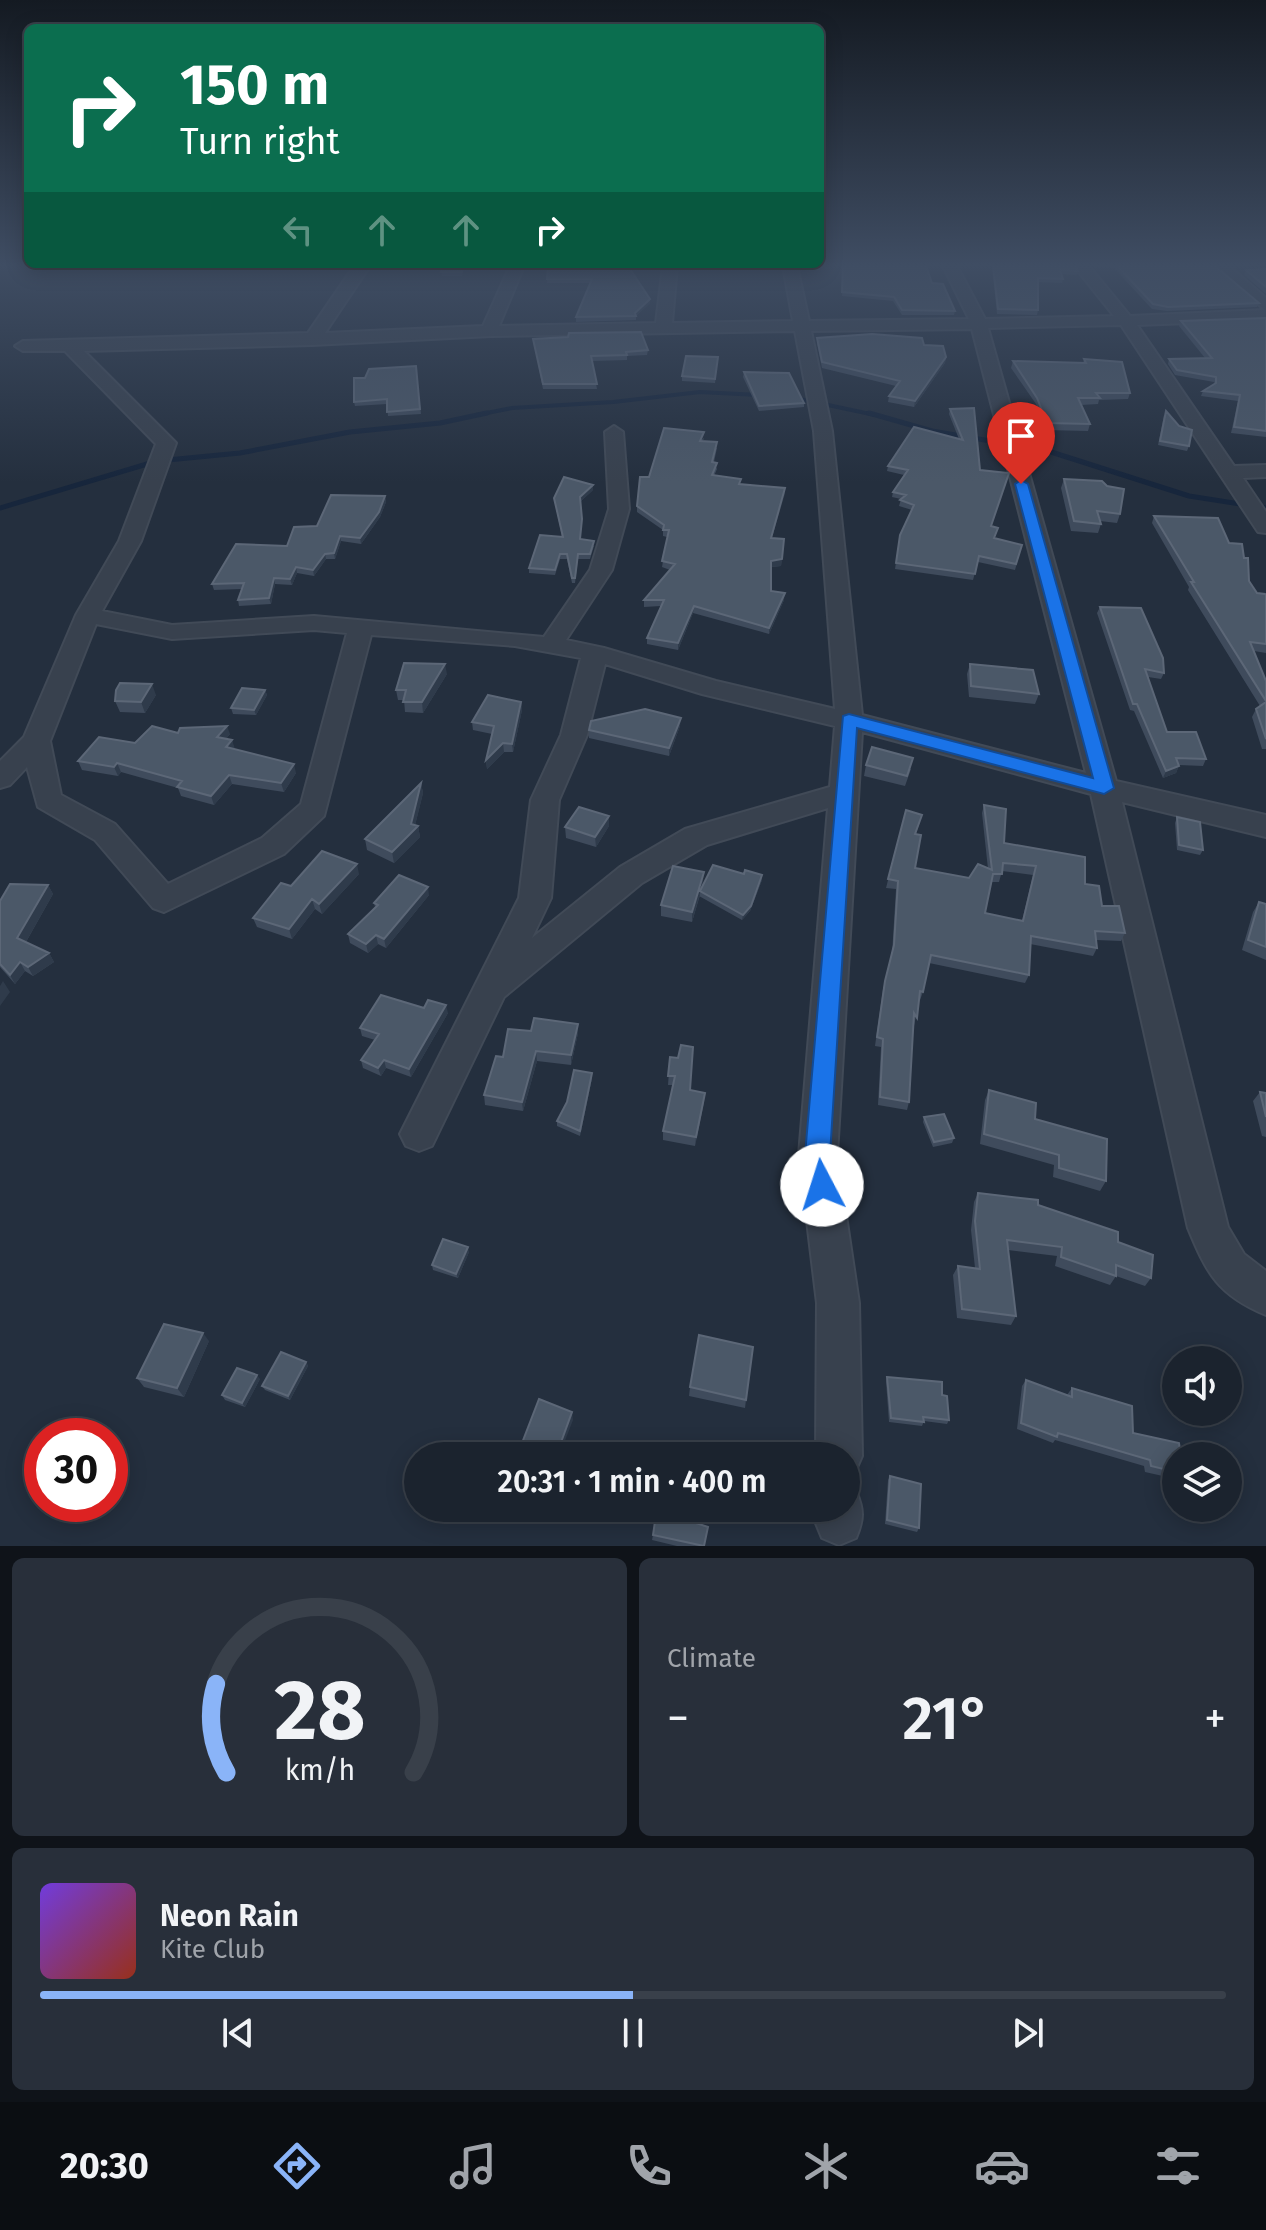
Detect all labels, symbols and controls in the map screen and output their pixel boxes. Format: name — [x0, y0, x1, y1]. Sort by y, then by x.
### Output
text: 150 m — [180, 52, 329, 119]
icon: right — [48, 56, 152, 160]
text: Turn right — [180, 120, 340, 164]
icon: left — [276, 208, 320, 252]
icon: ahead — [360, 208, 404, 252]
icon: ahead — [444, 208, 488, 252]
icon: right — [528, 208, 572, 252]
pin — [987, 402, 1055, 484]
icon: arrive — [999, 414, 1043, 458]
position arrow — [780, 1143, 864, 1227]
map controls — [1162, 1346, 1242, 1522]
button: sound — [1162, 1346, 1242, 1426]
speed limit sign: 30 — [24, 1418, 128, 1522]
button: layers — [1162, 1442, 1242, 1522]
text: 20:31 · 1 min · 400 m — [498, 1464, 766, 1500]
text: Climate — [667, 1643, 756, 1674]
text: 28 — [274, 1661, 365, 1761]
text: 21° — [903, 1683, 991, 1755]
text: − — [667, 1692, 689, 1745]
text: + — [1204, 1692, 1226, 1745]
text: km/h — [284, 1753, 355, 1788]
text: Neon Rain — [160, 1898, 299, 1934]
text: Kite Club — [160, 1934, 265, 1965]
icon: previous — [216, 2011, 260, 2055]
icon: pause — [611, 2011, 655, 2055]
icon: next — [1006, 2011, 1050, 2055]
icon: directions — [269, 2138, 325, 2194]
icon: music — [445, 2138, 501, 2194]
icon: phone — [621, 2138, 677, 2194]
icon: climate — [798, 2138, 854, 2194]
icon: car — [974, 2138, 1030, 2194]
icon: filters — [1150, 2138, 1206, 2194]
text: 20:30 — [60, 2144, 149, 2188]

